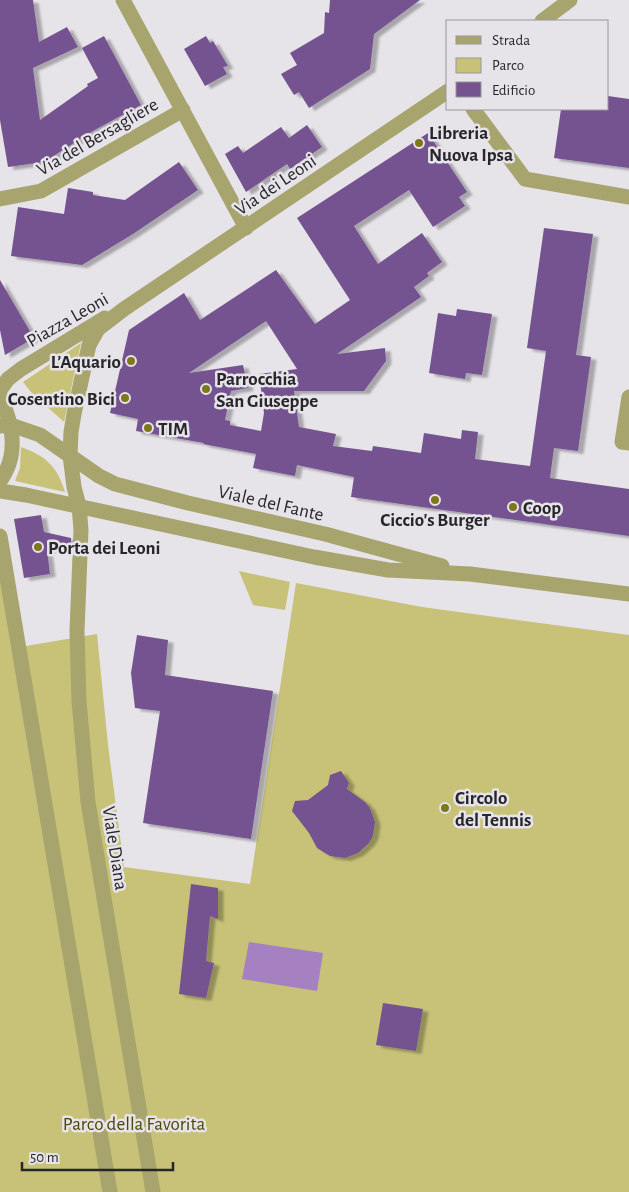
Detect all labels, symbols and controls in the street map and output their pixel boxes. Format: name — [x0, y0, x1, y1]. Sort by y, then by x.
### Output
legend — [446, 20, 609, 110]
text: Strada — [492, 33, 530, 48]
text: Parco — [492, 58, 524, 73]
text: Edificio — [492, 83, 535, 98]
street label: Via del Bersagliere — [34, 95, 162, 180]
place label: Libreria Nuova Ipsa — [429, 124, 513, 165]
marker: Libreria Nuova Ipsa — [413, 137, 425, 149]
street label: Via dei Leoni — [232, 151, 320, 219]
street label: Piazza Leoni — [24, 289, 112, 351]
place label: L’Aquario — [51, 353, 121, 372]
marker: L’Aquario — [125, 355, 137, 367]
place label: Parrocchia San Giuseppe — [216, 370, 318, 411]
marker: Parrocchia San Giuseppe — [200, 383, 212, 395]
place label: Cosentino Bici — [8, 390, 115, 409]
marker: Cosentino Bici — [119, 392, 131, 404]
place label: TIM — [158, 420, 188, 439]
marker: TIM — [142, 422, 154, 434]
street label: Viale del Fante — [216, 482, 325, 525]
marker: Ciccio's Burger — [429, 494, 441, 506]
place label: Coop — [523, 499, 561, 518]
marker: Coop — [507, 501, 519, 513]
place label: Ciccio's Burger — [380, 511, 490, 530]
place label: Porta dei Leoni — [48, 539, 160, 558]
marker: Porta dei Leoni — [32, 541, 44, 553]
place label: Circolo del Tennis — [455, 789, 531, 830]
marker: Circolo del Tennis — [439, 802, 451, 814]
street label: Viale Diana — [99, 805, 131, 892]
park label: Parco della Favorita — [63, 1115, 205, 1134]
scale bar — [22, 1140, 174, 1172]
text: 50 m — [30, 1150, 59, 1165]

